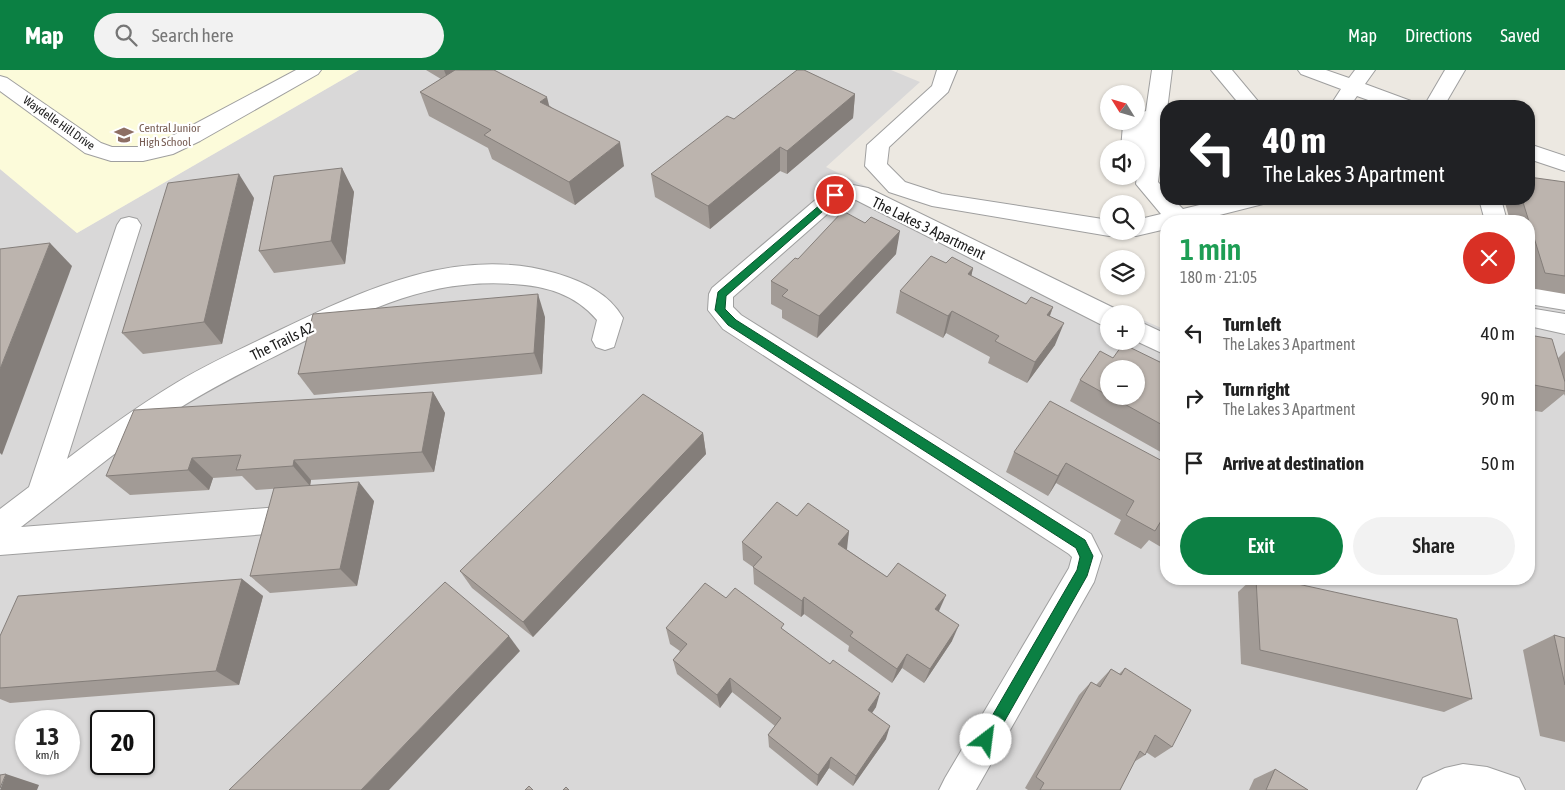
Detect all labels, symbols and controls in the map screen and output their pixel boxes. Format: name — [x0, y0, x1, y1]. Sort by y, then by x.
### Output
search box — [94, 13, 444, 58]
icon: search — [112, 21, 140, 49]
text: Map — [25, 22, 64, 49]
text: Search here — [152, 24, 234, 46]
text: Map — [1348, 25, 1377, 46]
text: Directions — [1405, 25, 1472, 46]
text: Saved — [1500, 25, 1540, 46]
north arrow — [1100, 85, 1145, 130]
map controls — [1100, 85, 1145, 405]
street label: Waydelle Hill Drive — [20, 93, 98, 153]
icon: left — [1180, 120, 1245, 185]
text: 40 m — [1263, 120, 1326, 160]
place label: Central Junior High School — [139, 121, 201, 149]
school or university icon: Central Junior High School — [113, 124, 135, 146]
button: sound — [1100, 140, 1145, 185]
text: The Lakes 3 Apartment — [1263, 161, 1445, 187]
pin — [814, 174, 856, 216]
icon: arrive — [821, 181, 849, 209]
street label: The Lakes 3 Apartment — [870, 193, 988, 263]
button: search — [1100, 195, 1145, 240]
text: 1 min — [1180, 232, 1241, 266]
button: close — [1463, 232, 1515, 284]
button: layers — [1100, 250, 1145, 295]
text: 180 m · 21:05 — [1180, 268, 1257, 286]
button: + — [1100, 305, 1145, 350]
text: Turn left — [1223, 313, 1281, 335]
street label: The Trails A2 — [248, 318, 316, 364]
icon: left — [1180, 319, 1208, 347]
text: 40 m — [1481, 322, 1515, 344]
text: The Lakes 3 Apartment — [1223, 335, 1355, 353]
button: − — [1100, 360, 1145, 405]
text: Turn right — [1223, 378, 1290, 400]
icon: right — [1180, 384, 1208, 412]
text: 90 m — [1481, 387, 1515, 409]
text: The Lakes 3 Apartment — [1223, 400, 1355, 418]
icon: arrive — [1180, 449, 1208, 477]
text: Arrive at destination — [1223, 452, 1364, 474]
text: 50 m — [1481, 452, 1515, 474]
button: Exit — [1180, 517, 1343, 575]
button: Share — [1353, 517, 1515, 575]
speed limit sign: 20 — [90, 710, 155, 775]
position arrow — [959, 713, 1011, 765]
text: 13 — [36, 722, 59, 750]
text: km/h — [36, 748, 59, 762]

